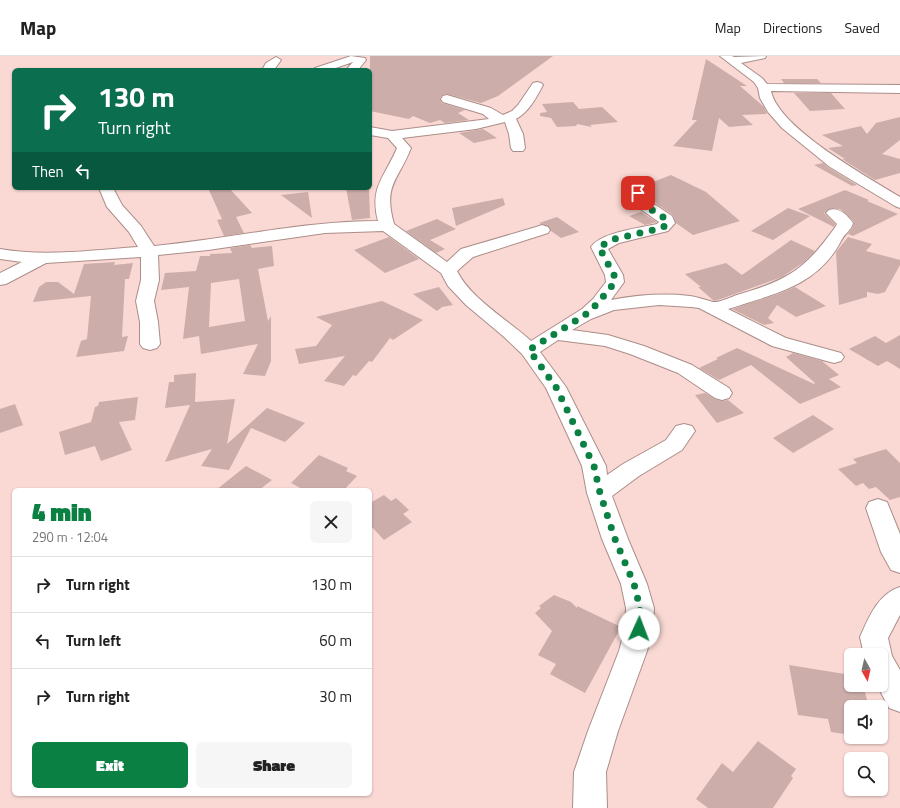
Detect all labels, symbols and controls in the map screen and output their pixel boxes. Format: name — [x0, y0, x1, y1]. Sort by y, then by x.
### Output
text: Map — [20, 13, 56, 42]
text: Map — [715, 17, 741, 38]
text: Directions — [763, 17, 822, 38]
text: Saved — [844, 17, 880, 38]
text: 130 m — [98, 75, 175, 118]
icon: right — [32, 84, 84, 136]
text: Turn right — [98, 114, 171, 141]
text: Then — [32, 160, 64, 183]
icon: left — [72, 160, 94, 182]
pin — [621, 176, 655, 210]
icon: arrive — [627, 182, 649, 204]
text: 4 min — [32, 494, 92, 530]
button: close — [310, 501, 352, 543]
text: 290 m · 12:04 — [32, 527, 108, 547]
text: Turn right — [66, 573, 130, 596]
text: 130 m — [311, 573, 352, 596]
icon: right — [32, 574, 54, 596]
position arrow — [618, 608, 660, 650]
text: Turn left — [66, 629, 121, 652]
text: 60 m — [319, 629, 352, 652]
icon: left — [32, 630, 54, 652]
north arrow — [844, 648, 888, 692]
map controls — [844, 648, 888, 796]
text: Turn right — [66, 685, 130, 708]
text: 30 m — [319, 685, 352, 708]
icon: right — [32, 686, 54, 708]
button: sound — [844, 700, 888, 744]
button: Exit — [32, 742, 188, 788]
button: Share — [196, 742, 352, 788]
button: search — [844, 752, 888, 796]

